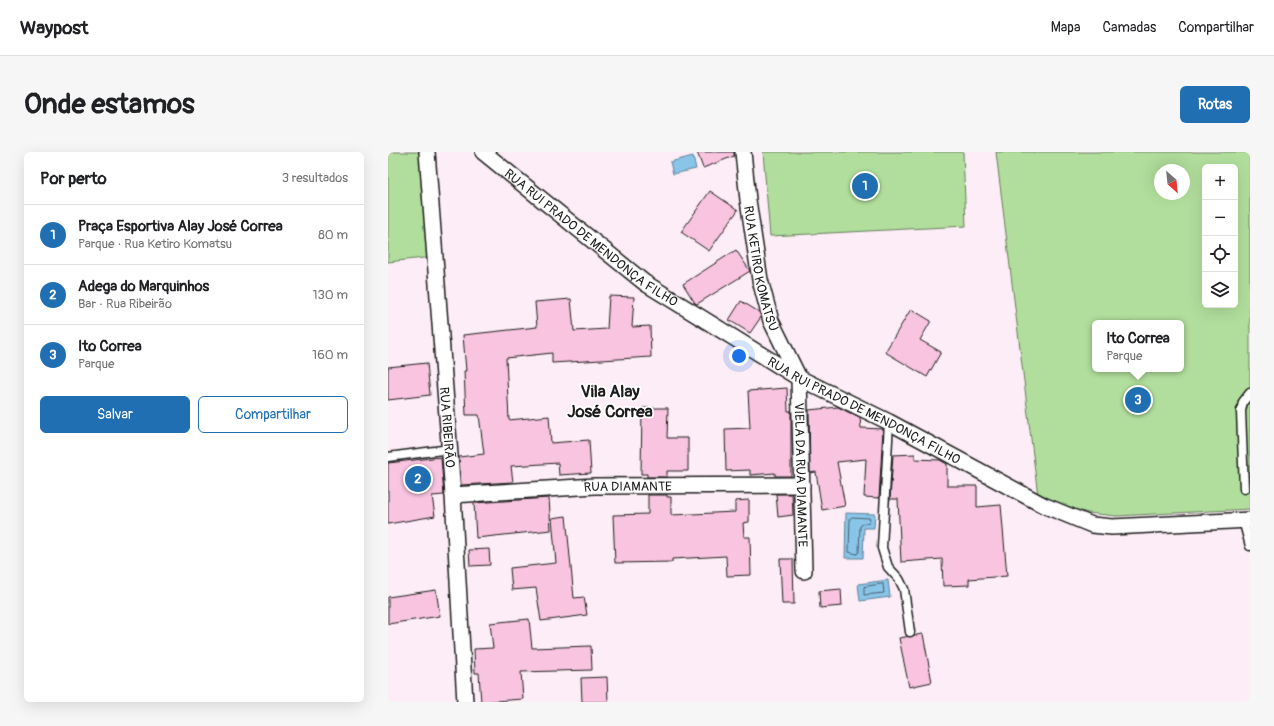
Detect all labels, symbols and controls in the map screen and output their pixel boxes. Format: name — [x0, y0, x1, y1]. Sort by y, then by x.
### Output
text: Waypost — [20, 16, 89, 40]
text: Mapa — [1051, 19, 1080, 36]
text: Camadas — [1102, 19, 1156, 36]
text: Compartilhar — [1178, 19, 1254, 36]
button: Rotas — [1180, 86, 1250, 123]
text: Onde estamos — [24, 87, 195, 122]
north arrow — [1154, 164, 1190, 200]
map controls — [1202, 164, 1238, 308]
button: + — [1202, 164, 1238, 200]
street label: RUA RUI PRADO DE MENDONÇA FILHO — [501, 166, 680, 310]
text: Por perto — [40, 168, 107, 189]
text: 3 resultados — [282, 170, 348, 186]
pin: 1 — [852, 171, 878, 201]
button: − — [1202, 200, 1238, 236]
street label: RUA KETIRO KOMATSU — [740, 205, 782, 334]
text: Praça Esportiva Alay José Correa — [78, 217, 283, 236]
text: 1 — [50, 227, 56, 243]
text: 80 m — [318, 227, 348, 243]
text: Parque · Rua Ketiro Komatsu — [78, 236, 232, 252]
button: locate — [1202, 236, 1238, 272]
button: layers — [1202, 272, 1238, 308]
text: Adega do Marquinhos — [78, 277, 209, 296]
text: 2 — [49, 287, 57, 303]
text: 130 m — [312, 287, 348, 303]
text: Bar · Rua Ribeirão — [78, 296, 172, 312]
popup — [1092, 320, 1184, 372]
text: Ito Correa — [1106, 329, 1170, 348]
text: Ito Correa — [78, 337, 142, 356]
your location — [729, 346, 749, 366]
text: 3 — [49, 347, 57, 363]
text: 160 m — [312, 347, 348, 363]
text: Parque — [1106, 348, 1143, 364]
street label: RUA RUI PRADO DE MENDONÇA FILHO — [765, 354, 963, 468]
text: Parque — [78, 356, 114, 372]
district label: Vila Alay José Correa — [567, 381, 653, 422]
pin: 3 — [1125, 385, 1151, 415]
street label: RUA RIBEIRÃO — [436, 386, 458, 468]
button: Salvar — [40, 396, 190, 433]
button: Compartilhar — [198, 396, 348, 433]
street label: VIELA DA RUA DIAMANTE — [791, 402, 810, 548]
pin: 2 — [405, 464, 431, 494]
street label: RUA DIAMANTE — [583, 479, 672, 496]

